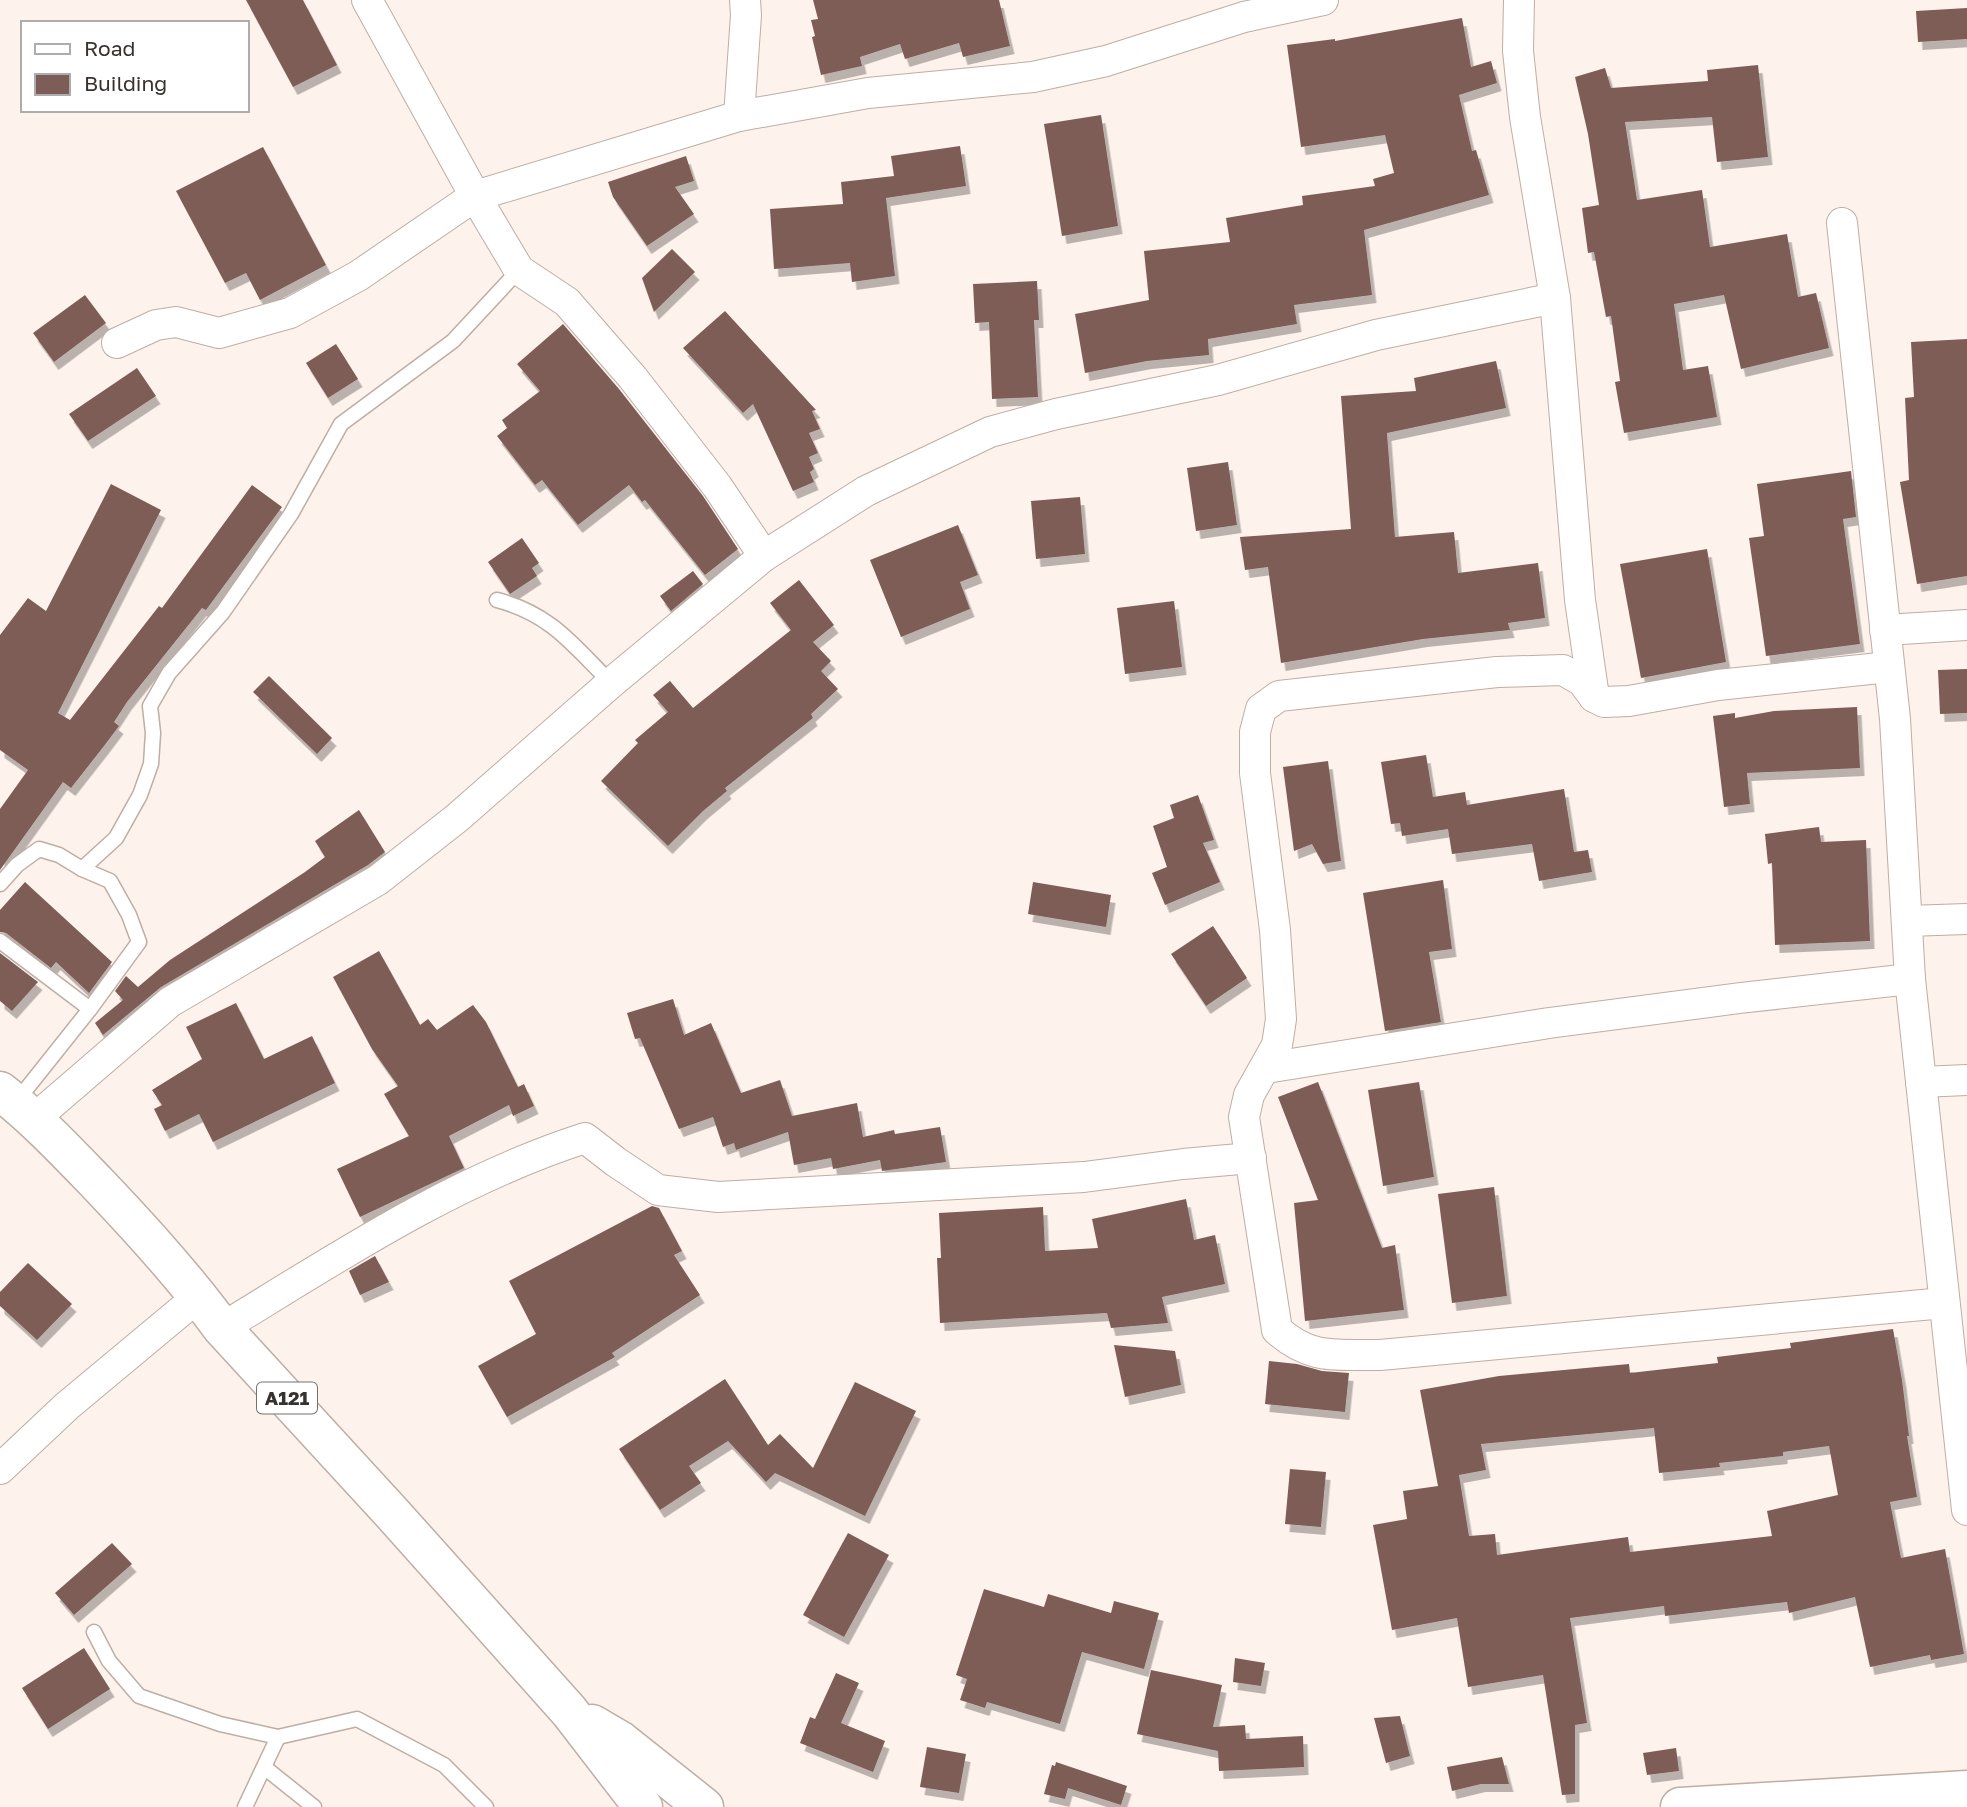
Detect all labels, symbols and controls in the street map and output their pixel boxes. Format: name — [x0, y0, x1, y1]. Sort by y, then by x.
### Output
legend — [21, 21, 248, 112]
text: Road — [84, 35, 135, 61]
text: Building — [84, 70, 167, 96]
road number: A121 — [257, 1382, 317, 1414]

